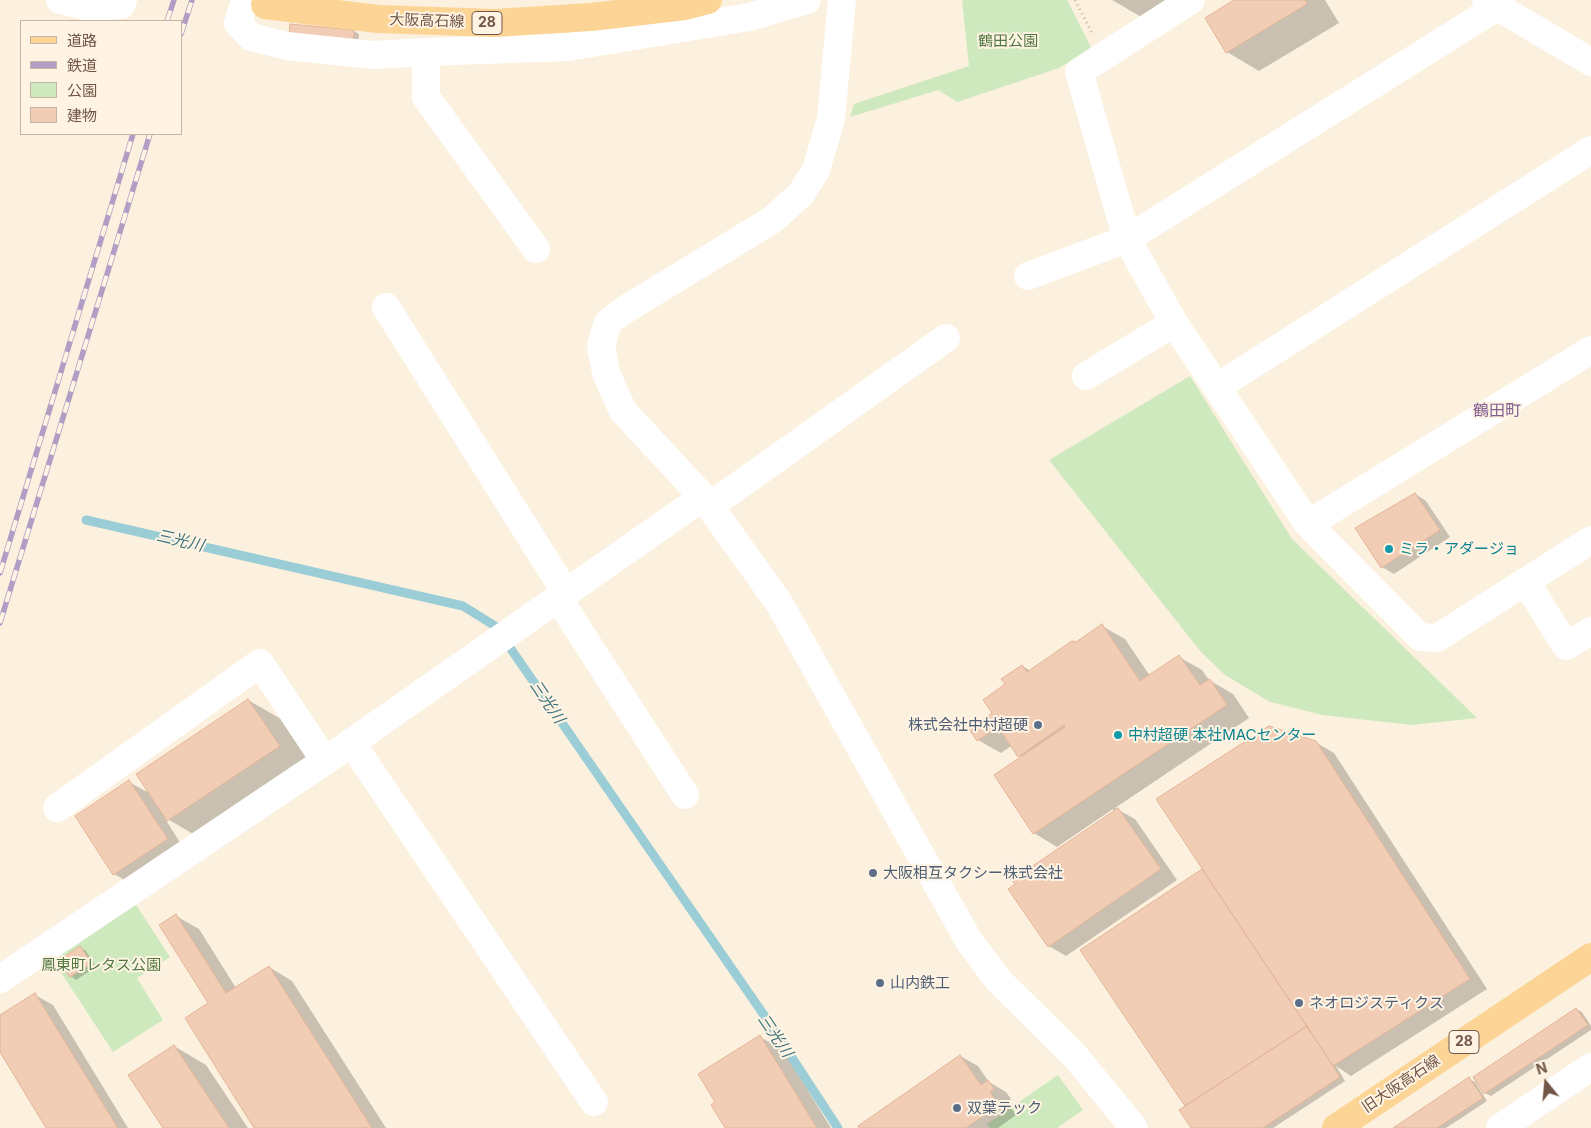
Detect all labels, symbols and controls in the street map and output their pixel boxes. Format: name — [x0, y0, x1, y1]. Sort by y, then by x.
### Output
street label: 大阪高石線 — [389, 11, 465, 31]
road number: 28 — [472, 12, 502, 34]
legend — [20, 20, 182, 135]
text: 道路 — [67, 31, 97, 50]
park label: 鶴田公園 — [978, 32, 1038, 50]
text: 鉄道 — [67, 56, 97, 75]
text: 公園 — [67, 81, 97, 100]
text: 建物 — [67, 106, 97, 125]
district label: 鶴田町 — [1473, 401, 1521, 421]
water label: 三光川 — [154, 526, 206, 556]
place label: ミラ・アダージョ — [1399, 540, 1519, 558]
marker: ミラ・アダージョ — [1383, 543, 1395, 555]
water label: 三光川 — [526, 677, 568, 727]
place label: 株式会社中村超硬 — [908, 716, 1028, 734]
marker: 株式会社中村超硬 — [1032, 719, 1044, 731]
place label: 中村超硬 本社MACセンター — [1128, 726, 1317, 744]
marker: 中村超硬 本社MACセンター — [1112, 729, 1124, 741]
place label: 大阪相互タクシー株式会社 — [883, 864, 1063, 882]
marker: 大阪相互タクシー株式会社 — [867, 867, 879, 879]
park label: 鳳東町レタス公園 — [41, 956, 161, 974]
place label: 山内鉄工 — [890, 974, 950, 992]
marker: 山内鉄工 — [874, 977, 886, 989]
place label: ネオロジスティクス — [1309, 994, 1444, 1012]
marker: ネオロジスティクス — [1293, 997, 1305, 1009]
water label: 三光川 — [754, 1011, 796, 1061]
road number: 28 — [1449, 1030, 1479, 1054]
street label: 旧大阪高石線 — [1359, 1051, 1443, 1117]
north arrow — [1521, 1058, 1571, 1108]
text: N — [1534, 1058, 1549, 1078]
place label: 双葉テック — [967, 1099, 1042, 1117]
marker: 双葉テック — [951, 1102, 963, 1114]

